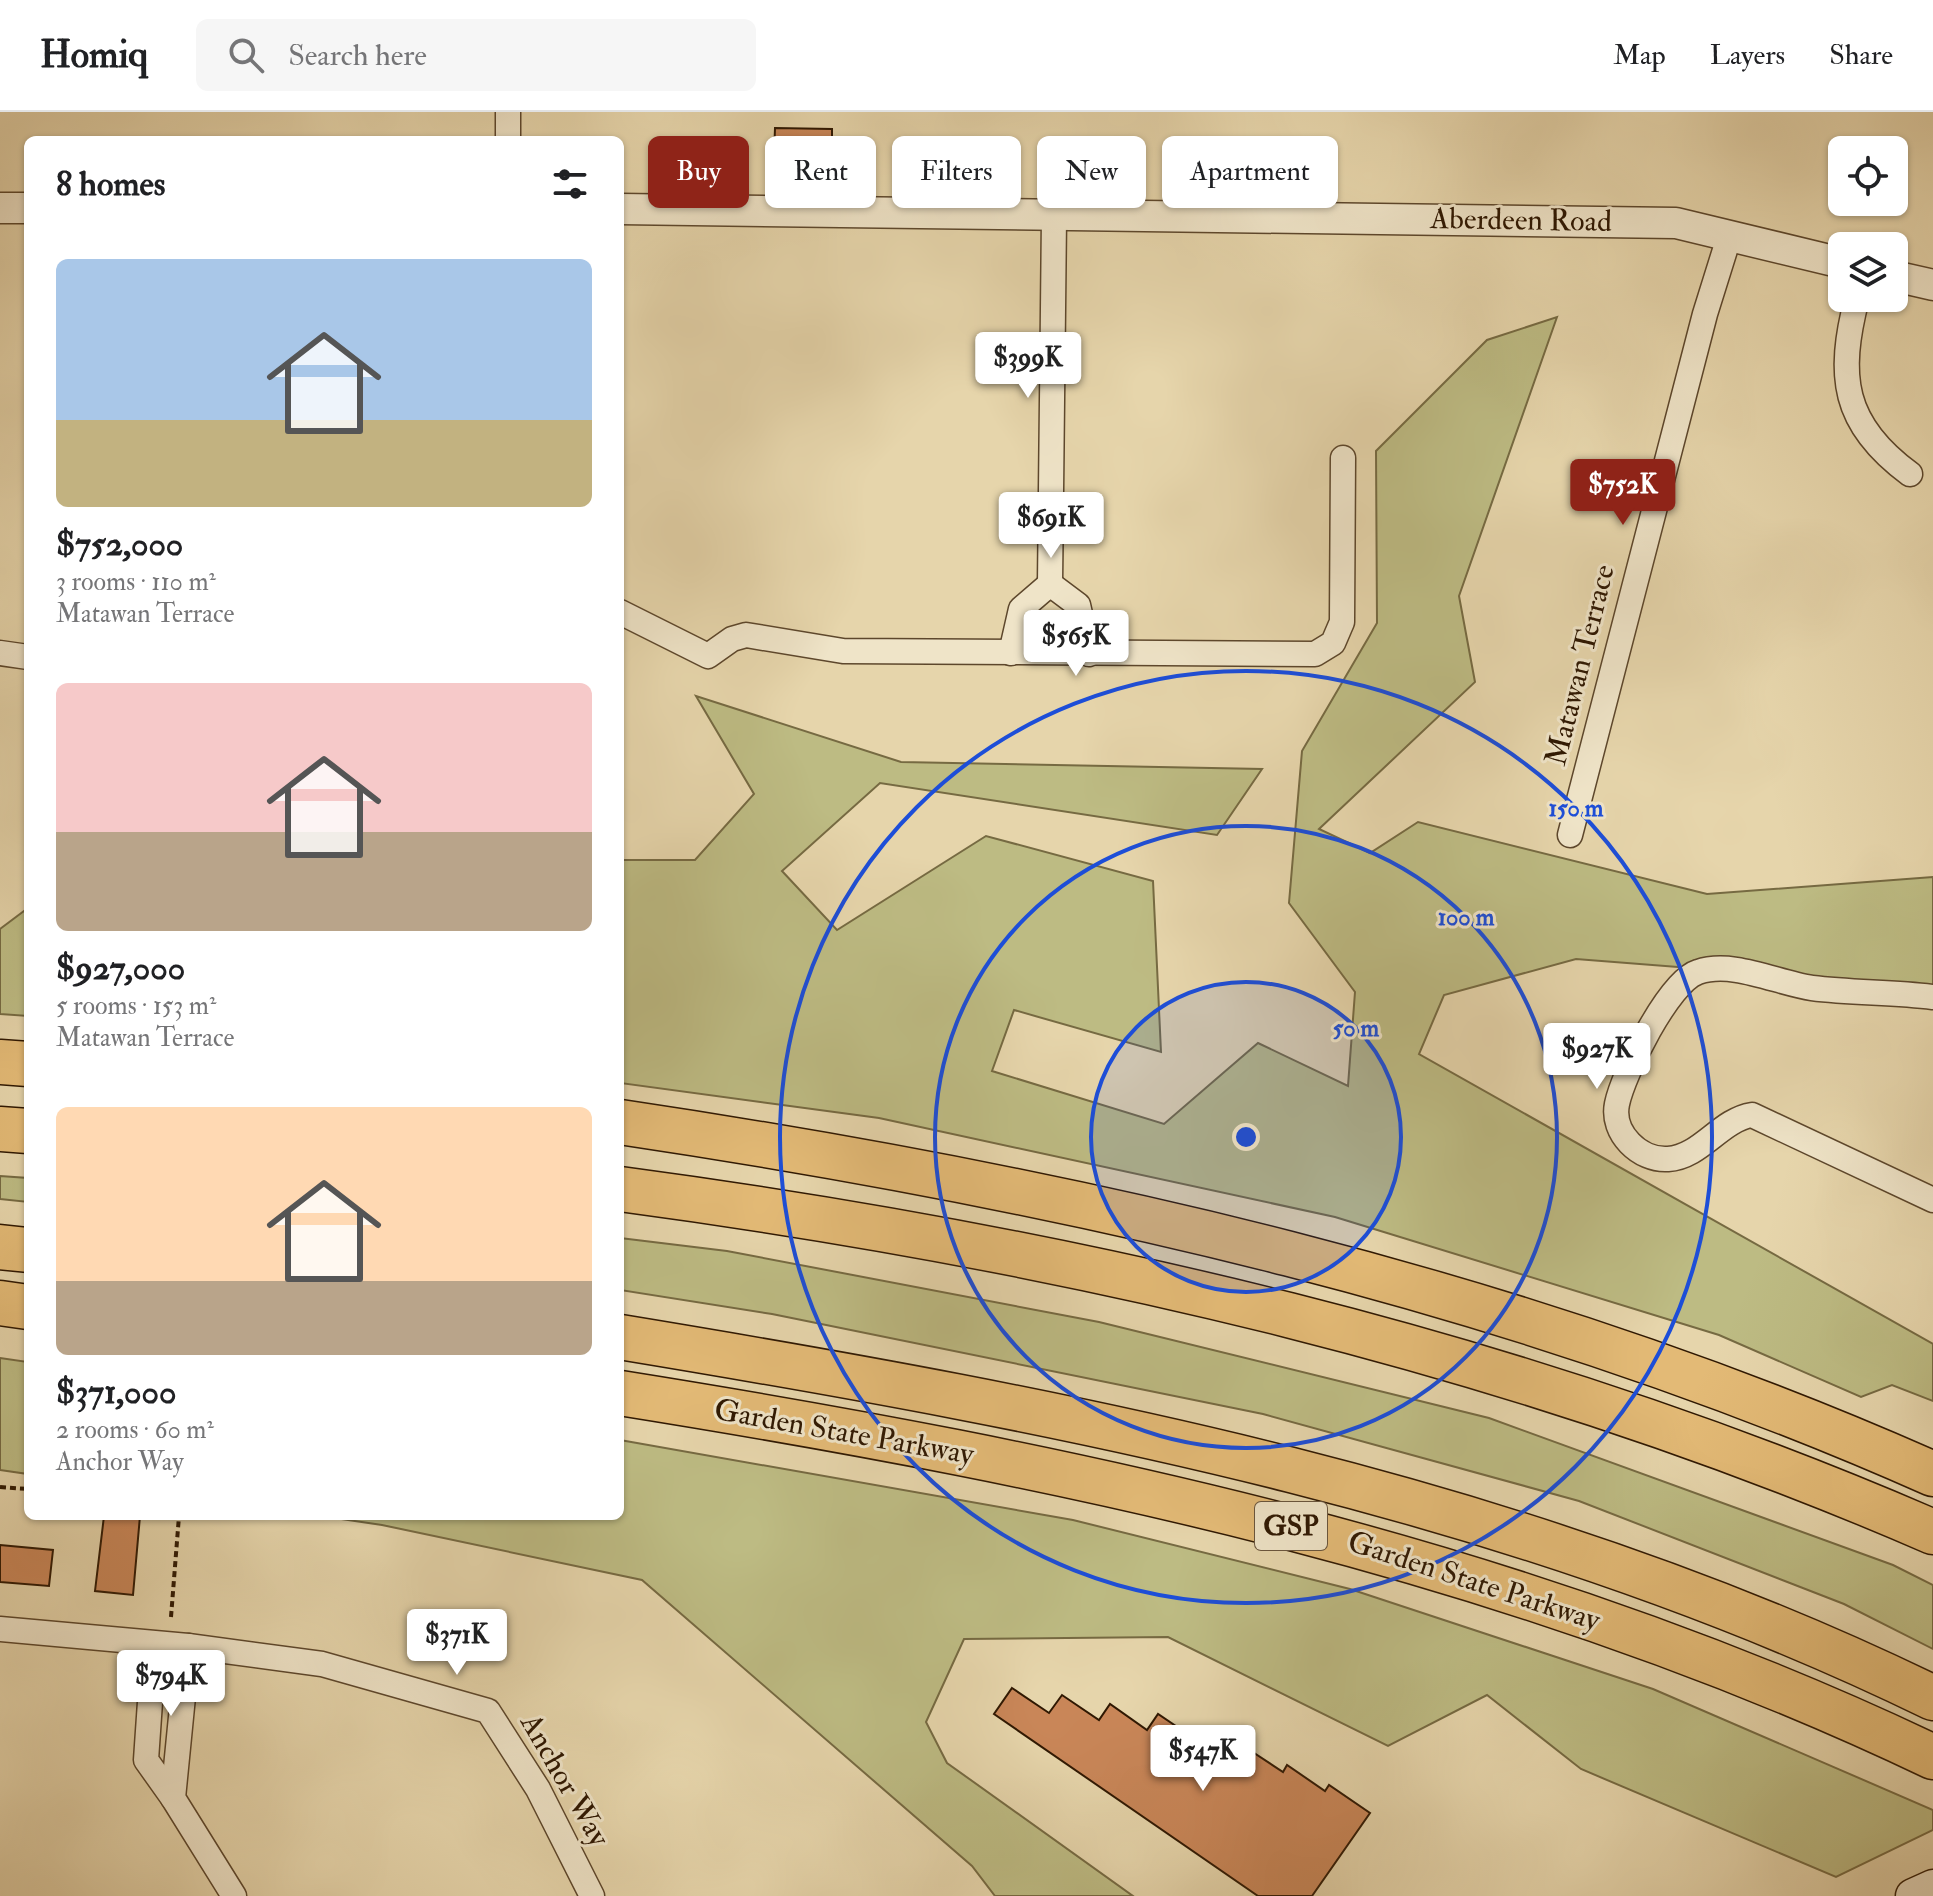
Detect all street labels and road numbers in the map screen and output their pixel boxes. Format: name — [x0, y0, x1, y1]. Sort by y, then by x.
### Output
street label: Aberdeen Road — [1429, 200, 1612, 240]
street label: Matawan Terrace — [1537, 561, 1623, 769]
street label: Garden State Parkway — [711, 1391, 977, 1473]
road number: GSP — [1255, 1502, 1327, 1550]
street label: Garden State Parkway — [1343, 1523, 1606, 1639]
street label: Anchor Way — [512, 1706, 618, 1854]

